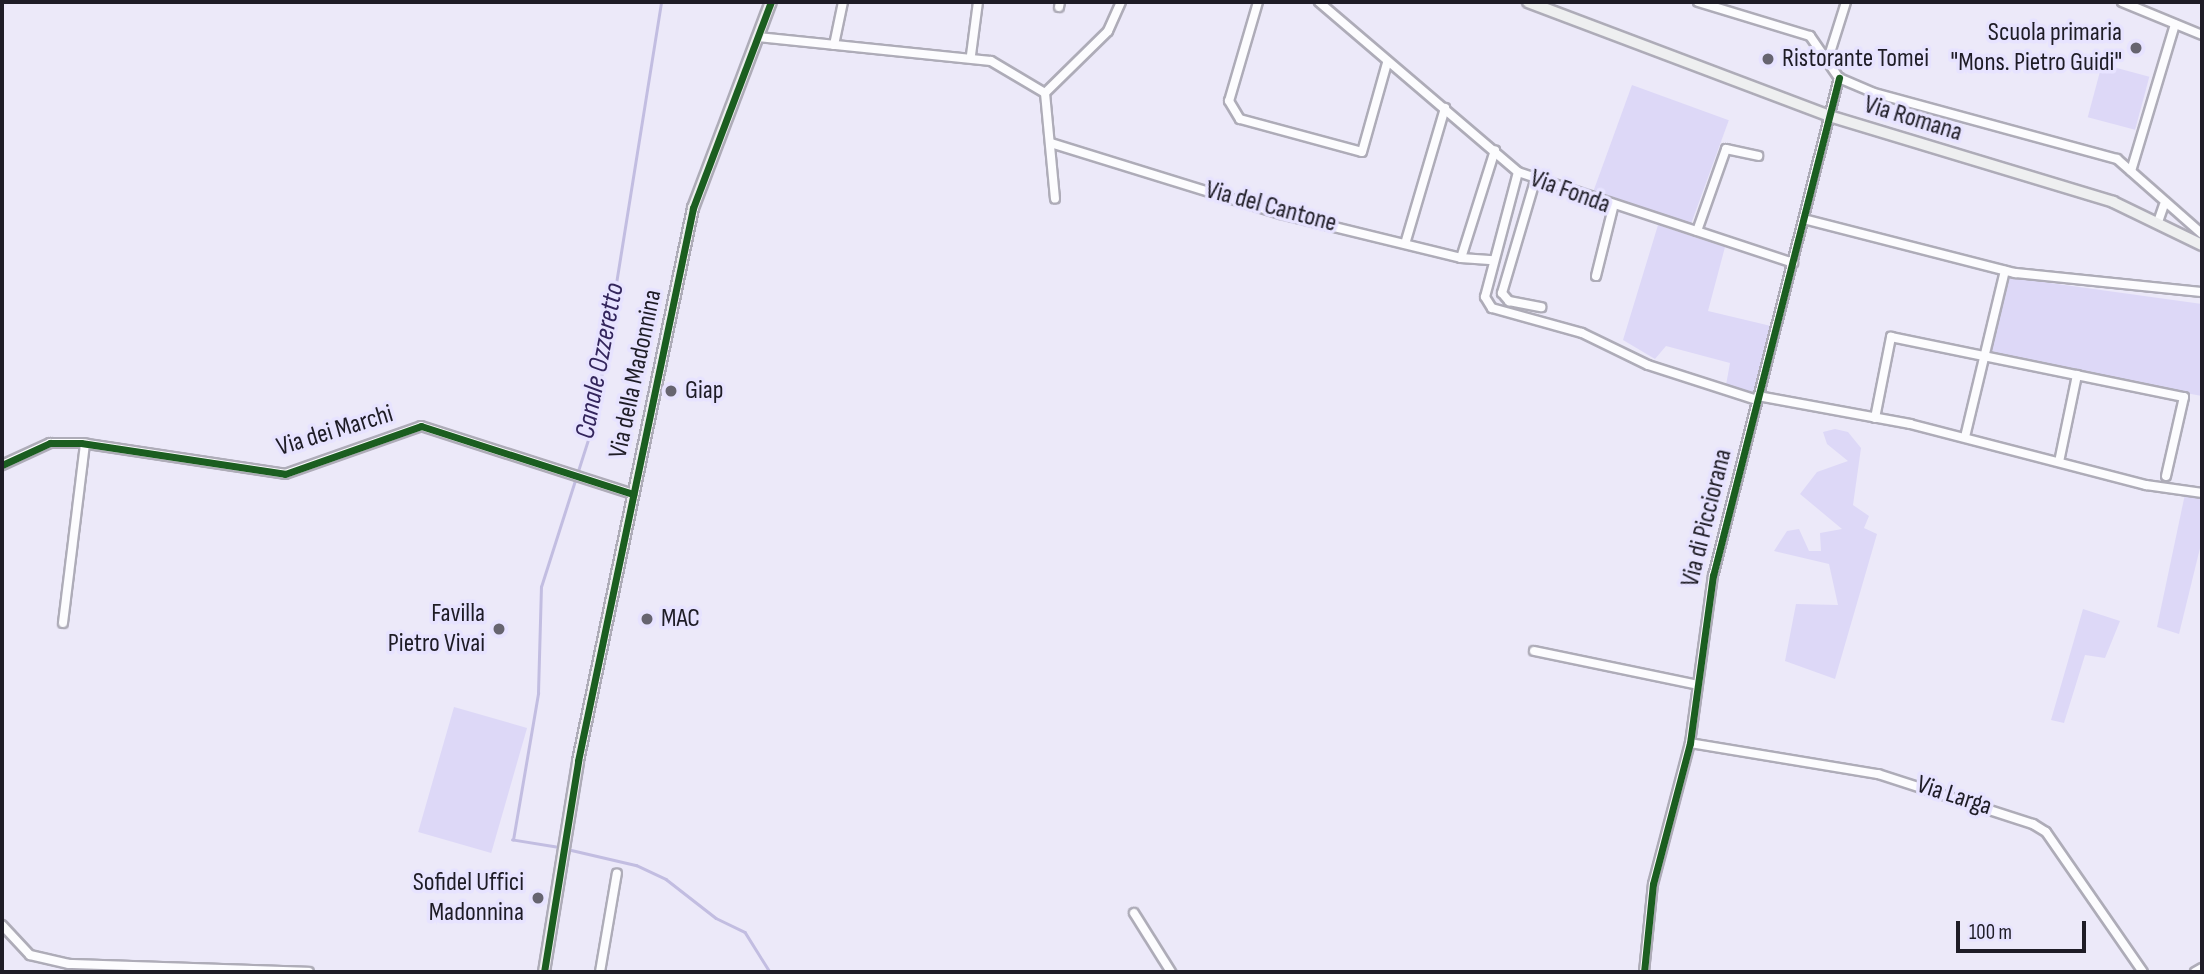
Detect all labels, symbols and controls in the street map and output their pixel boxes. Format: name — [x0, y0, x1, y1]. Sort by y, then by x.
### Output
place label: Scuola primaria "Mons. Pietro Guidi" — [1951, 17, 2122, 78]
marker: Scuola primaria "Mons. Pietro Guidi" — [2128, 40, 2144, 56]
place label: Ristorante Tomei — [1782, 43, 1929, 75]
marker: Ristorante Tomei — [1760, 51, 1776, 67]
street label: Via Romana — [1860, 89, 1966, 149]
street label: Via Fonda — [1526, 163, 1614, 221]
street label: Via del Cantone — [1202, 175, 1340, 239]
water label: Canale Ozzeretto — [568, 280, 632, 442]
street label: Via della Madonnina — [603, 287, 669, 461]
place label: Giap — [685, 375, 724, 407]
marker: Giap — [663, 383, 679, 399]
street label: Via dei Marchi — [273, 399, 397, 463]
street label: Via di Picciorana — [1675, 446, 1739, 590]
place label: Favilla Pietro Vivai — [388, 598, 485, 660]
place label: MAC — [661, 603, 700, 635]
marker: MAC — [639, 611, 655, 627]
marker: Favilla Pietro Vivai — [491, 621, 507, 637]
street label: Via Larga — [1913, 769, 1995, 823]
place label: Sofidel Uffici Madonnina — [413, 867, 524, 928]
marker: Sofidel Uffici Madonnina — [530, 890, 546, 906]
scale bar — [1959, 908, 2088, 952]
text: 100 m — [1969, 920, 2012, 945]

